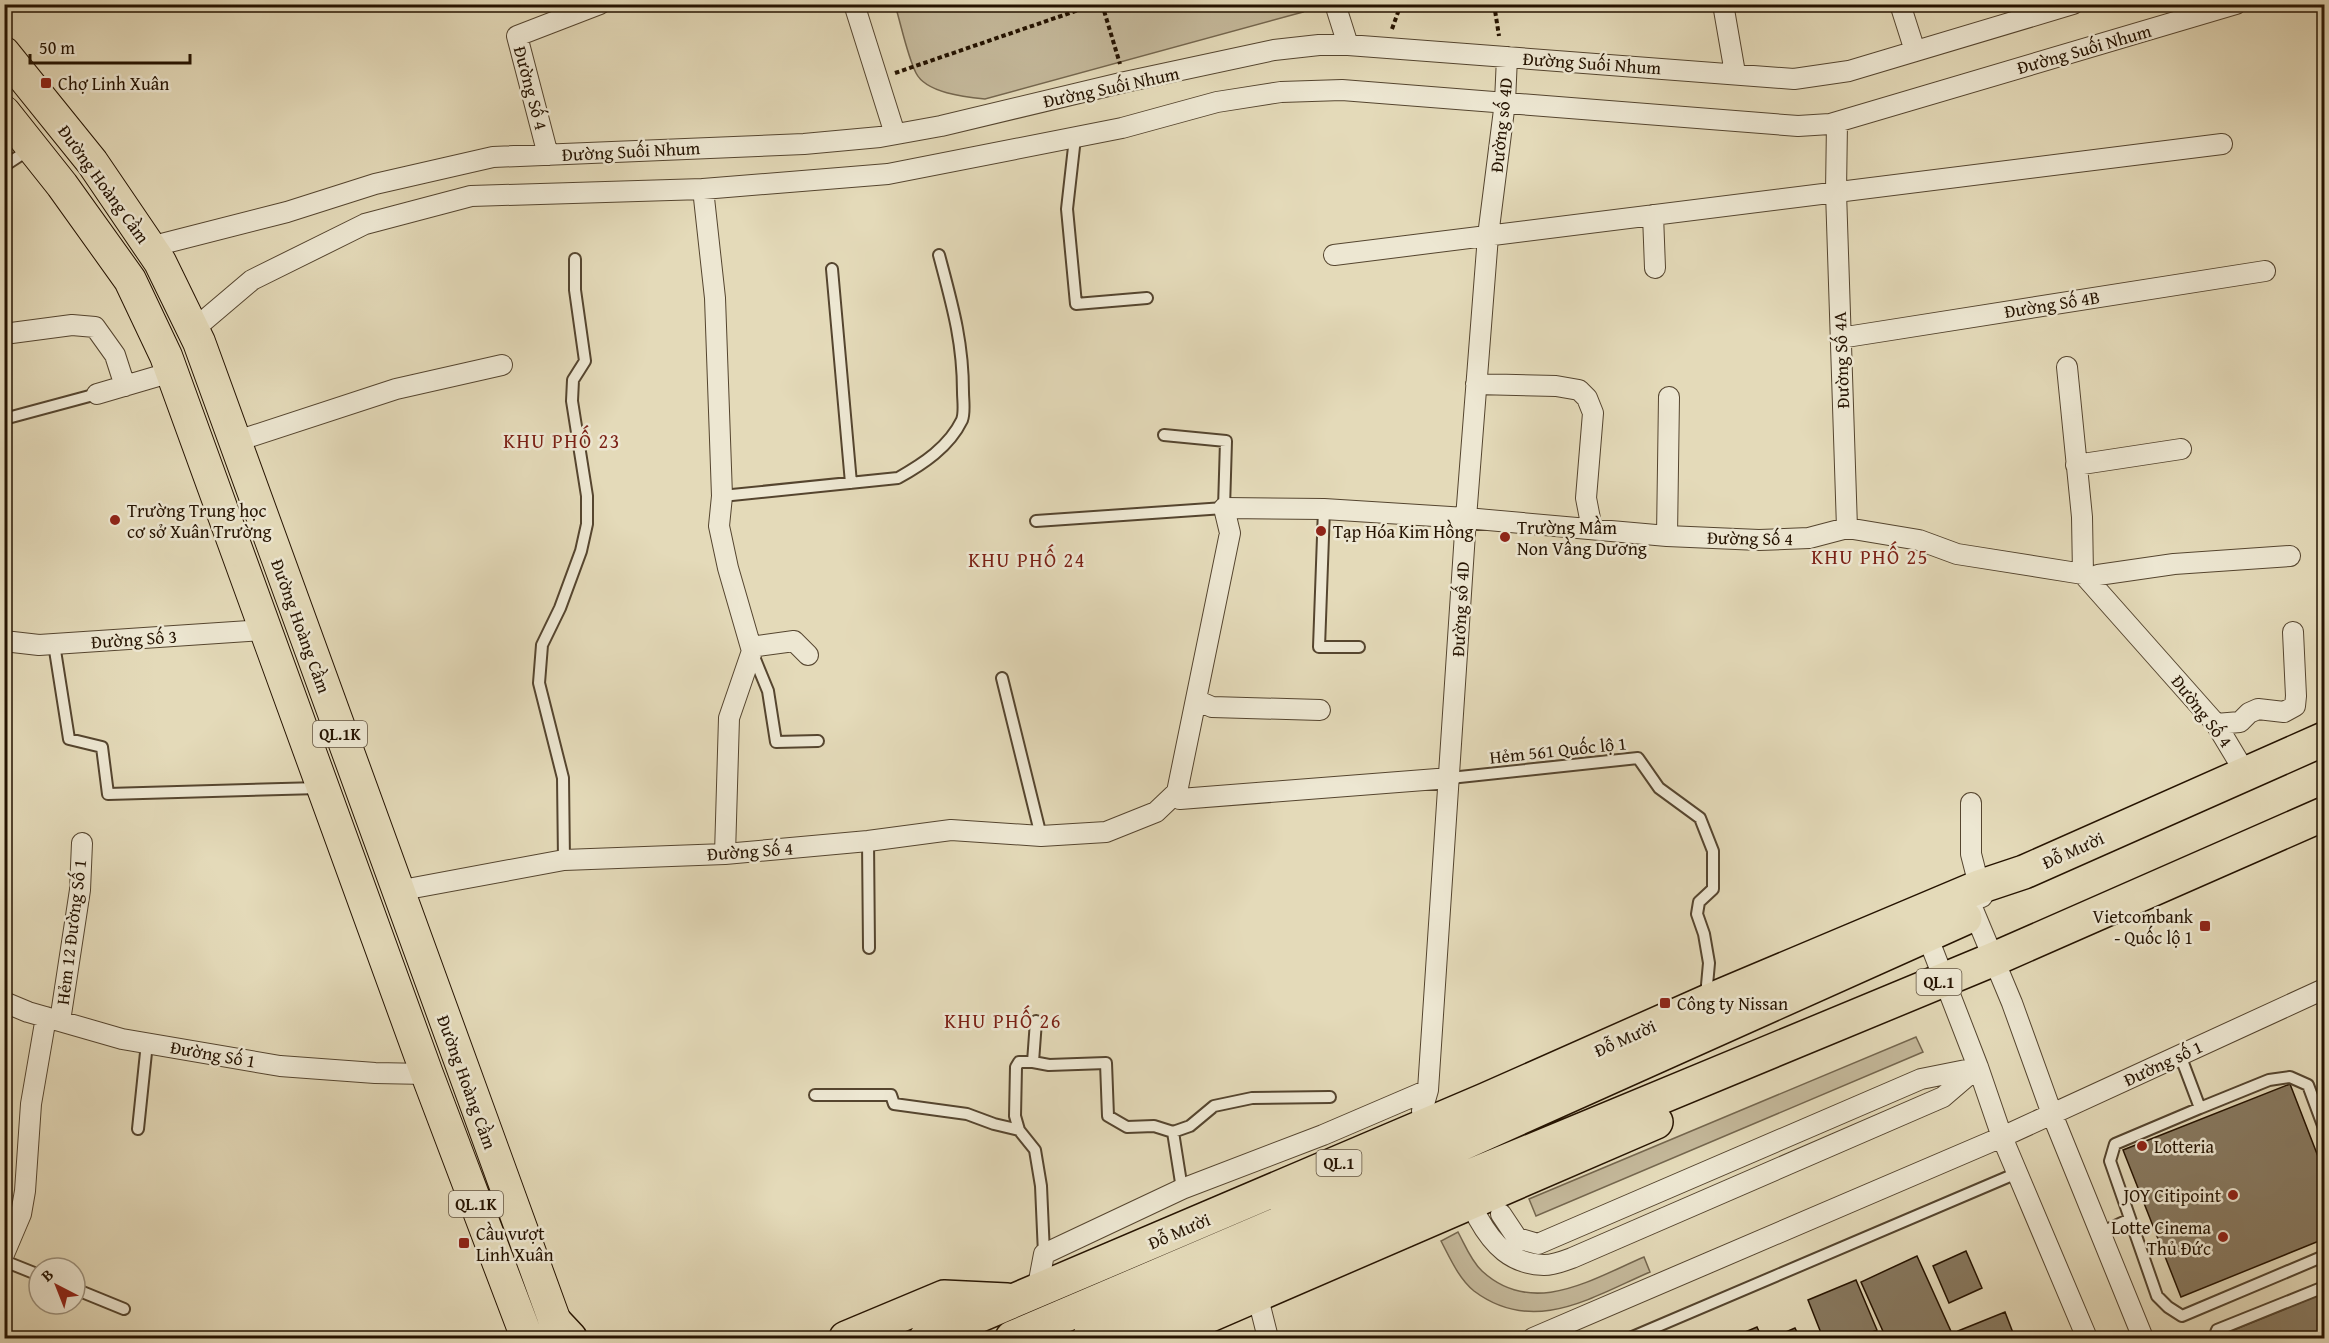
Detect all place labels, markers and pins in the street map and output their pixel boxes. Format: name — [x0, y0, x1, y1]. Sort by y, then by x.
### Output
place label: Chợ Linh Xuân — [58, 70, 169, 97]
marker: Chợ Linh Xuân — [39, 76, 53, 90]
place label: Trường Trung học cơ sở Xuân Trường — [127, 497, 271, 545]
marker: Trường Trung học cơ sở Xuân Trường — [108, 513, 122, 527]
place label: Trường Mầm Non Vầng Dương — [1517, 514, 1647, 562]
place label: Tạp Hóa Kim Hồng — [1333, 518, 1473, 545]
marker: Tạp Hóa Kim Hồng — [1314, 524, 1328, 538]
marker: Trường Mầm Non Vầng Dương — [1498, 530, 1512, 544]
place label: Vietcombank - Quốc lộ 1 — [2092, 903, 2194, 951]
marker: Vietcombank - Quốc lộ 1 — [2198, 919, 2212, 933]
place label: Công ty Nissan — [1677, 990, 1788, 1017]
marker: Công ty Nissan — [1658, 996, 1672, 1010]
place label: Lotteria — [2154, 1133, 2215, 1160]
marker: Lotteria — [2135, 1139, 2149, 1153]
place label: JOY Citipoint — [2121, 1182, 2222, 1209]
marker: JOY Citipoint — [2226, 1188, 2240, 1202]
place label: Lotte Cinema Thủ Đức — [2111, 1214, 2211, 1262]
place label: Cầu vượt Linh Xuân — [476, 1220, 554, 1268]
marker: Lotte Cinema Thủ Đức — [2216, 1230, 2230, 1244]
marker: Cầu vượt Linh Xuân — [457, 1236, 471, 1250]

